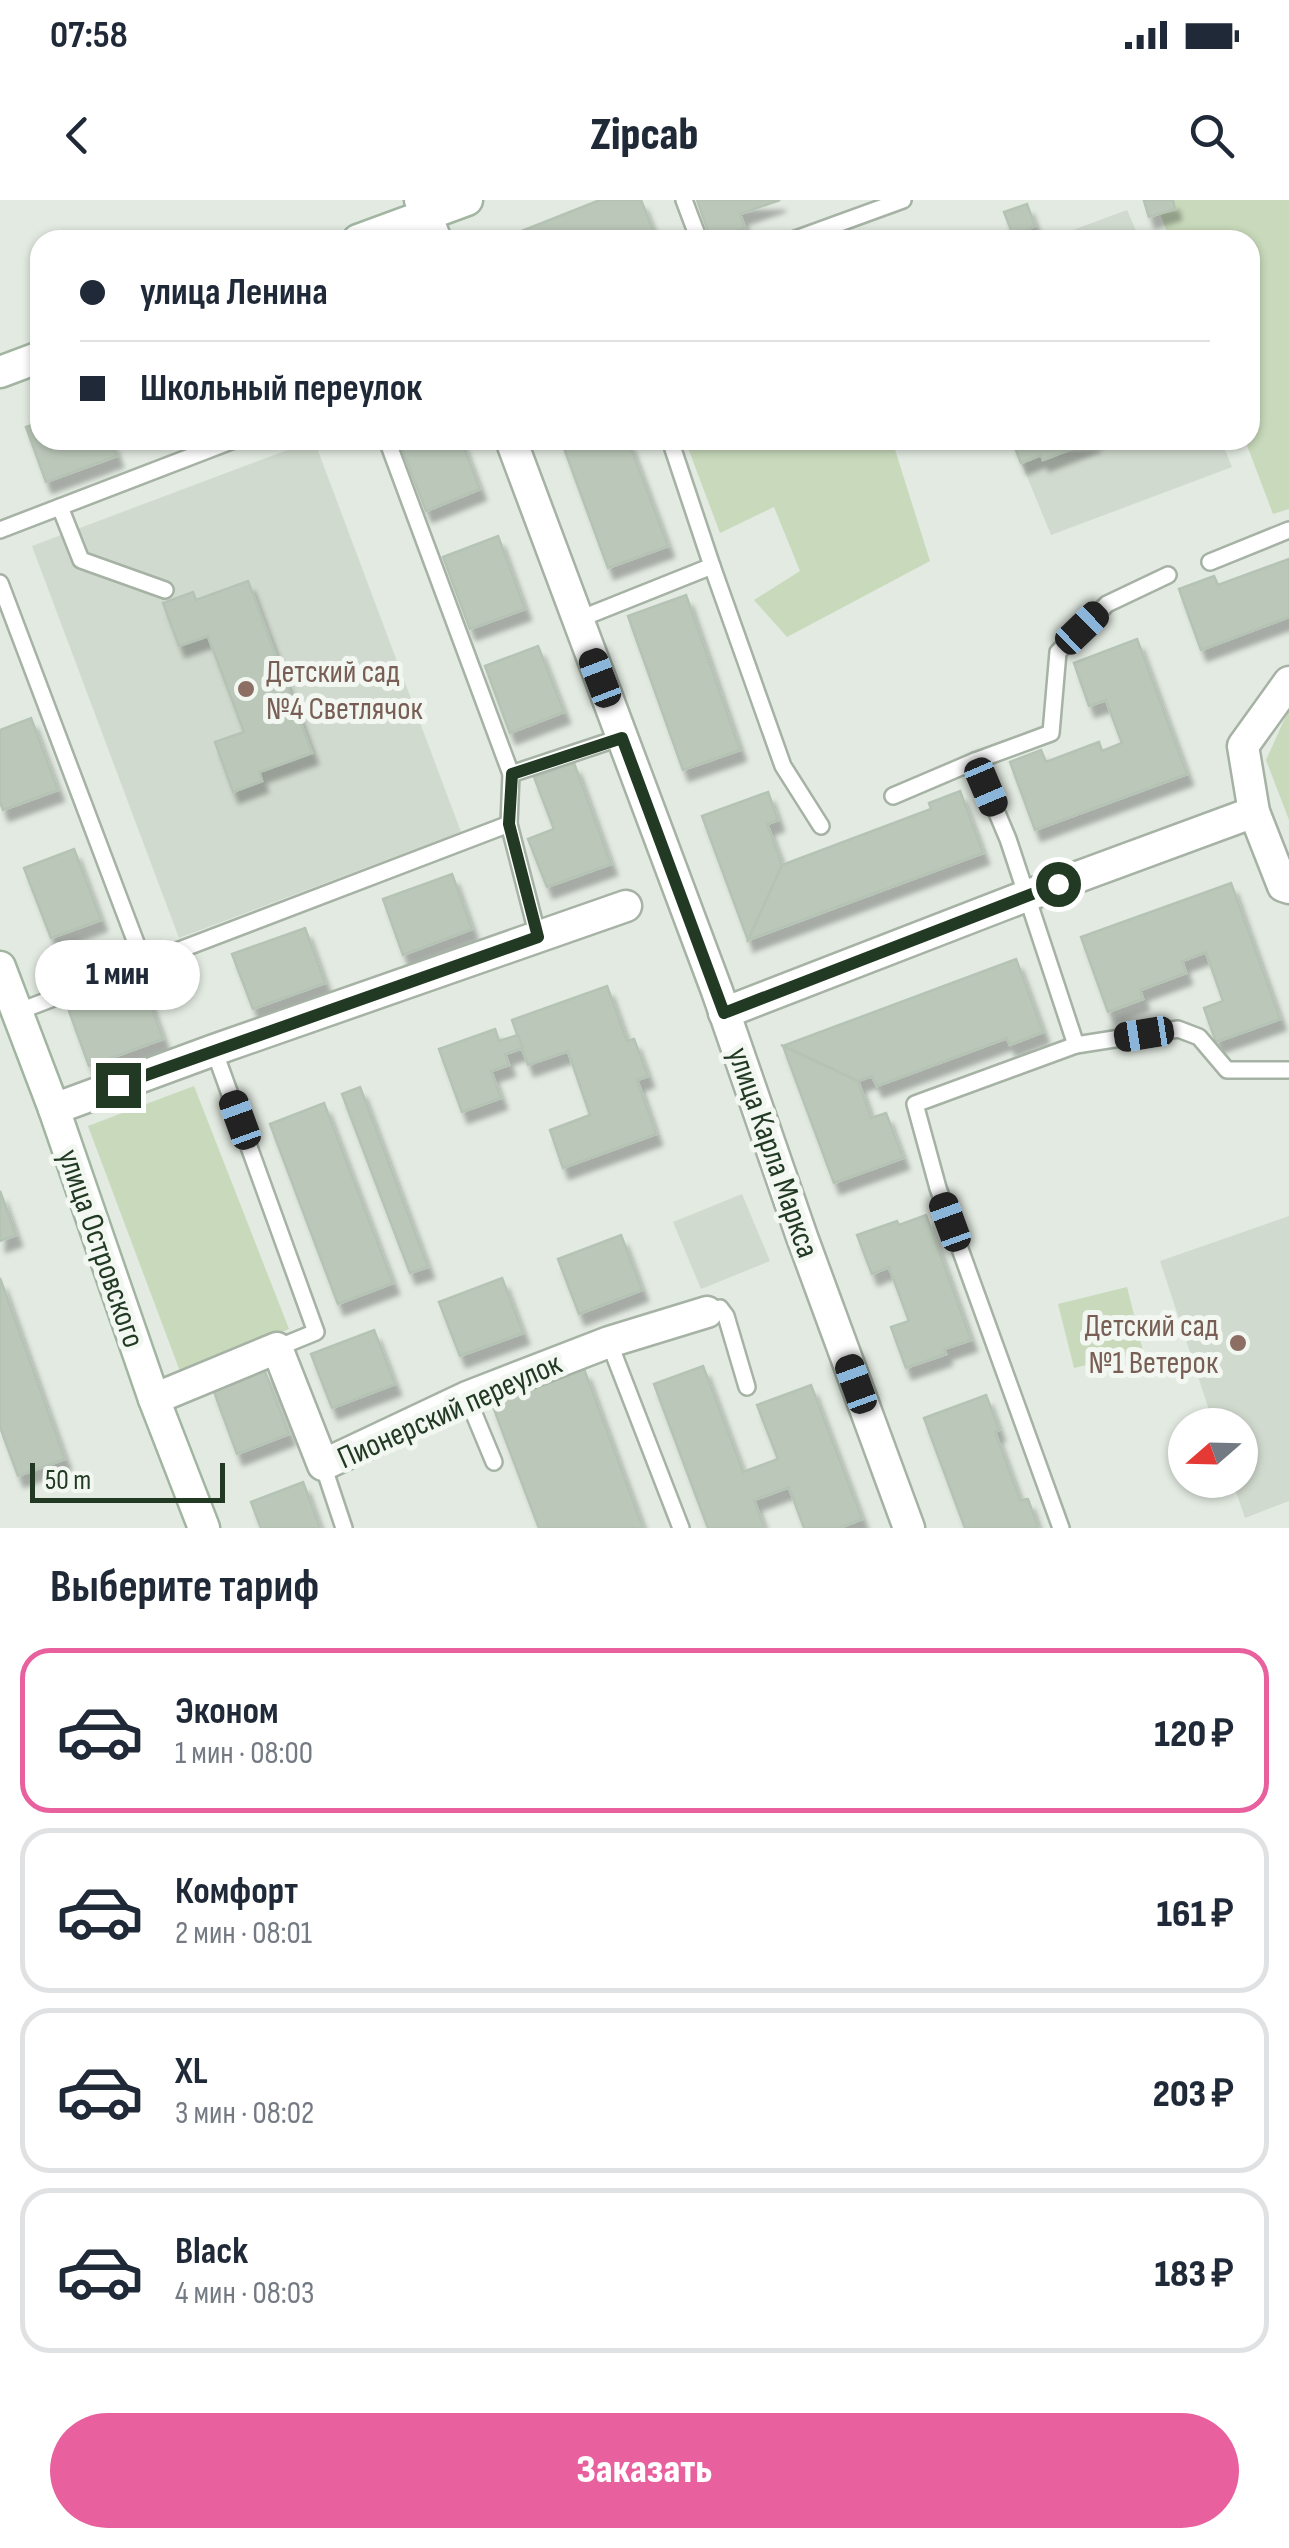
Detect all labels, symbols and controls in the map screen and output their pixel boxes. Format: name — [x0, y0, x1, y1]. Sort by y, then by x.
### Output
text: 07:58 — [50, 13, 128, 58]
icon: back — [50, 108, 105, 163]
text: Zipcab — [591, 108, 698, 163]
icon: search — [1184, 108, 1239, 163]
text: улица Ленина — [140, 270, 328, 315]
text: Школьный переулок — [140, 366, 422, 411]
car — [1050, 596, 1114, 660]
car — [575, 645, 625, 711]
place label: Детский сад №4 Светлячок — [266, 653, 423, 729]
marker: Детский сад №4 Светлячок — [235, 678, 257, 700]
car — [960, 754, 1012, 820]
route start — [1036, 862, 1081, 907]
callout: 1 мин — [36, 940, 200, 1010]
text: 1 мин — [86, 955, 149, 994]
car — [1112, 1014, 1176, 1054]
street label: улица Карла Маркса — [718, 1042, 827, 1263]
route end — [96, 1063, 141, 1108]
car — [216, 1087, 264, 1153]
street label: улица Островского — [48, 1144, 153, 1353]
car — [926, 1189, 974, 1255]
place label: Детский сад №1 Ветерок — [1085, 1307, 1219, 1383]
marker: Детский сад №1 Ветерок — [1227, 1332, 1249, 1354]
street label: Пионерский переулок — [332, 1344, 568, 1478]
car — [832, 1351, 880, 1417]
north arrow — [1168, 1408, 1258, 1498]
map controls — [1168, 1408, 1258, 1498]
scale bar — [30, 1458, 225, 1502]
text: 50 m — [45, 1464, 91, 1497]
text: Выберите тариф — [50, 1560, 319, 1615]
icon: car — [55, 1686, 145, 1776]
text: Эконом — [175, 1689, 279, 1734]
text: 120 ₽ — [1154, 1712, 1234, 1757]
text: 1 мин · 08:00 — [175, 1734, 313, 1773]
icon: car — [55, 1866, 145, 1956]
text: Комфорт — [175, 1869, 298, 1914]
text: 161 ₽ — [1156, 1892, 1234, 1937]
text: 2 мин · 08:01 — [175, 1914, 312, 1953]
icon: car — [55, 2046, 145, 2136]
text: XL — [175, 2049, 208, 2094]
text: 203 ₽ — [1153, 2072, 1234, 2117]
text: 3 мин · 08:02 — [175, 2094, 314, 2133]
icon: car — [55, 2226, 145, 2316]
text: Black — [175, 2229, 248, 2274]
text: 183 ₽ — [1154, 2252, 1234, 2297]
text: 4 мин · 08:03 — [175, 2274, 314, 2313]
button: Заказать — [50, 2413, 1239, 2528]

